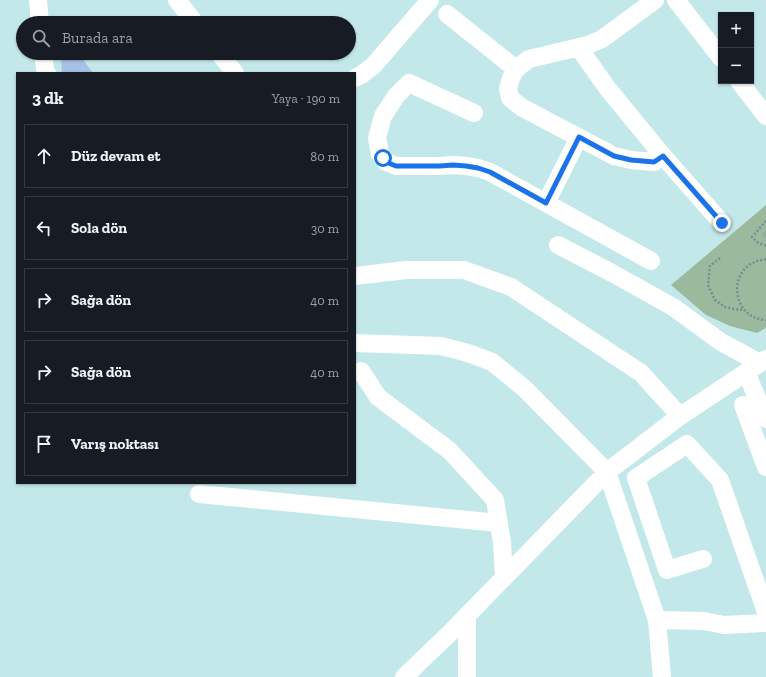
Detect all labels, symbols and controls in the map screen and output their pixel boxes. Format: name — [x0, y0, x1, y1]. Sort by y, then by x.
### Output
map controls — [718, 12, 754, 84]
button: + — [718, 12, 754, 48]
search box — [16, 16, 356, 60]
icon: search — [30, 27, 52, 49]
text: Burada ara — [62, 29, 133, 47]
button: − — [718, 48, 754, 84]
text: 3 dk — [32, 88, 63, 108]
text: Yaya · 190 m — [272, 91, 340, 106]
icon: ahead — [33, 145, 55, 167]
text: Düz devam et — [71, 147, 160, 165]
text: 80 m — [310, 149, 339, 164]
route start — [374, 149, 392, 167]
route end — [713, 214, 731, 232]
icon: left — [33, 217, 55, 239]
text: Sola dön — [71, 219, 127, 237]
text: 30 m — [311, 221, 339, 236]
icon: right — [33, 289, 55, 311]
text: Sağa dön — [71, 291, 131, 309]
text: 40 m — [310, 293, 339, 308]
icon: right — [33, 361, 55, 383]
text: Sağa dön — [71, 363, 131, 381]
text: 40 m — [310, 365, 339, 380]
icon: arrive — [33, 433, 55, 455]
text: Varış noktası — [71, 435, 159, 453]

